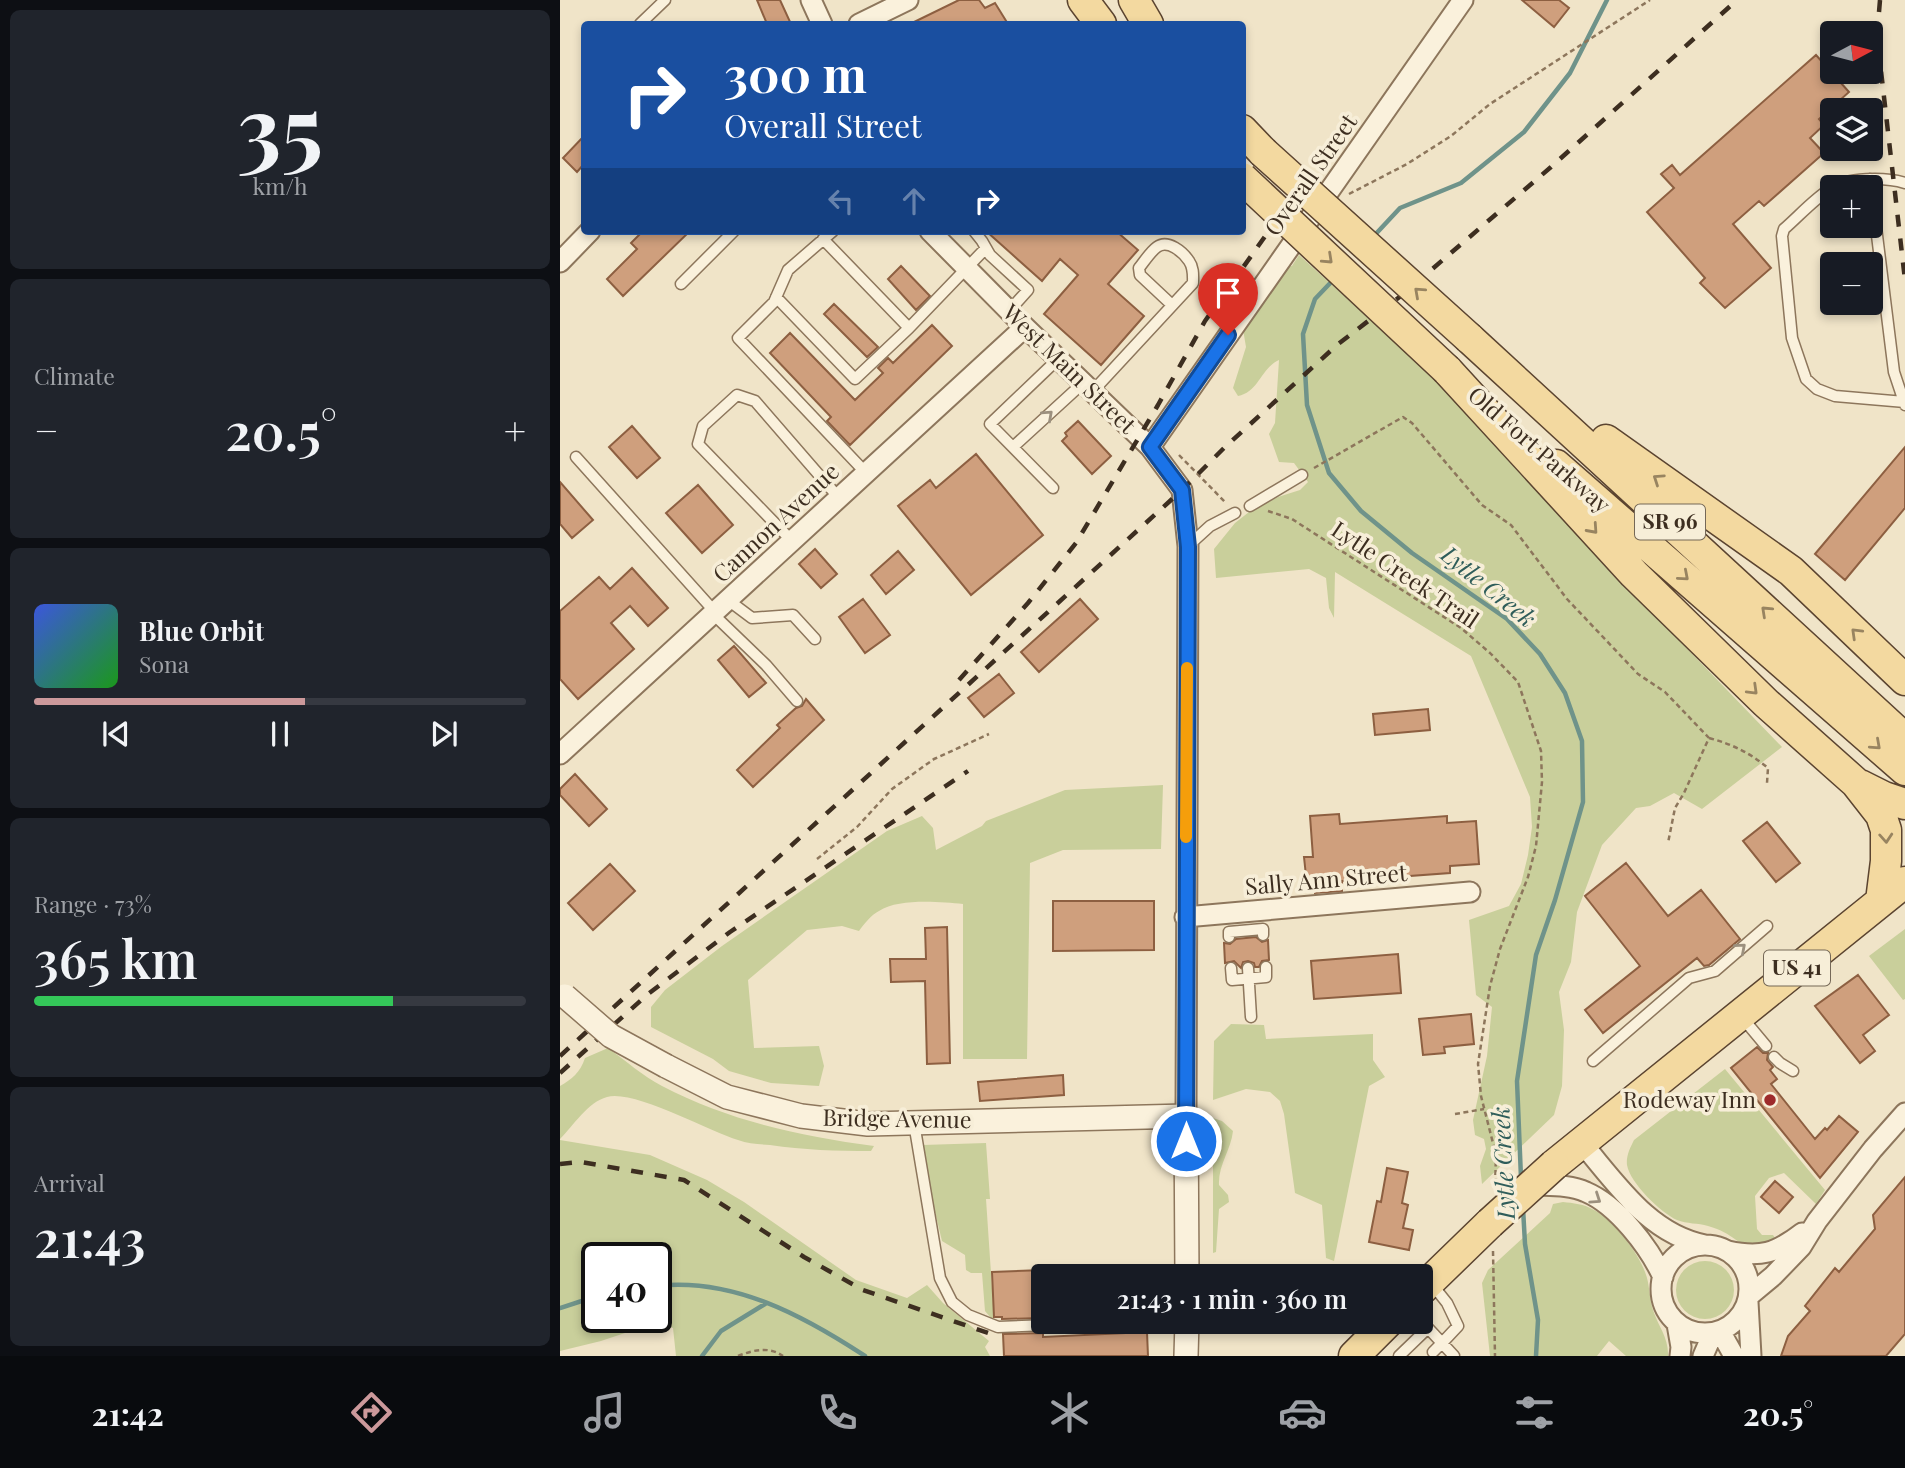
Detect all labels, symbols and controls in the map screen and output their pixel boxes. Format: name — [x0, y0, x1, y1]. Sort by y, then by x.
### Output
north arrow — [1820, 21, 1883, 84]
map controls — [1820, 21, 1883, 315]
text: 300 m — [724, 40, 867, 105]
icon: right — [609, 49, 700, 140]
text: 35 — [237, 64, 323, 185]
button: layers — [1820, 98, 1883, 161]
text: Overall Street — [724, 103, 922, 146]
street label: Overall Street — [1256, 106, 1364, 241]
text: km/h — [252, 170, 308, 201]
button: + — [1820, 175, 1883, 238]
icon: left — [822, 182, 860, 220]
icon: ahead — [895, 182, 933, 220]
icon: right — [968, 182, 1006, 220]
one-way arrow — [1320, 250, 1333, 263]
button: − — [1820, 252, 1883, 315]
pin — [1198, 263, 1258, 335]
icon: arrive — [1209, 274, 1247, 312]
one-way arrow — [1414, 288, 1427, 300]
street label: West Main Street — [996, 296, 1144, 440]
text: Climate — [34, 360, 115, 391]
street label: Old Fort Parkway — [1462, 379, 1618, 519]
text: 20.5° — [225, 395, 337, 464]
text: − — [34, 404, 59, 455]
text: + — [504, 404, 526, 455]
one-way arrow — [1040, 411, 1053, 423]
street label: Cannon Avenue — [705, 455, 845, 588]
one-way arrow — [1652, 474, 1665, 487]
road number: SR 96 — [1635, 504, 1705, 540]
street label: Lytle Creek Trail — [1326, 513, 1486, 635]
one-way arrow — [1584, 521, 1597, 534]
water label: Lytle Creek — [1435, 537, 1543, 633]
one-way arrow — [1675, 568, 1688, 580]
one-way arrow — [1761, 607, 1774, 619]
text: Blue Orbit — [139, 613, 264, 648]
one-way arrow — [1851, 628, 1864, 641]
text: Sona — [139, 648, 189, 679]
one-way arrow — [1745, 682, 1758, 695]
icon: previous — [97, 715, 135, 753]
icon: pause — [261, 715, 299, 753]
icon: next — [425, 715, 463, 753]
one-way arrow — [1868, 737, 1881, 749]
one-way arrow — [1878, 833, 1893, 844]
street label: Sally Ann Street — [1244, 856, 1409, 901]
text: Range · 73% — [34, 888, 152, 919]
text: 365 km — [34, 923, 198, 992]
one-way arrow — [1732, 944, 1745, 956]
road number: US 41 — [1764, 950, 1830, 986]
place label: Rodeway Inn — [1623, 1083, 1756, 1114]
marker: Rodeway Inn — [1762, 1092, 1778, 1108]
street label: Bridge Avenue — [822, 1101, 972, 1134]
position arrow — [1149, 1104, 1223, 1178]
water label: Lytle Creek — [1483, 1106, 1521, 1221]
text: Arrival — [34, 1167, 105, 1198]
one-way arrow — [1588, 1190, 1601, 1203]
text: 21:43 — [34, 1202, 145, 1271]
speed limit sign: 40 — [581, 1242, 672, 1333]
text: 21:43 · 1 min · 360 m — [1117, 1281, 1347, 1316]
icon: directions — [347, 1388, 396, 1437]
icon: music — [580, 1388, 629, 1437]
icon: phone — [813, 1388, 862, 1437]
icon: climate — [1045, 1388, 1094, 1437]
icon: car — [1278, 1388, 1327, 1437]
icon: filters — [1510, 1388, 1559, 1437]
text: 21:42 — [92, 1391, 164, 1434]
text: 20.5° — [1743, 1391, 1813, 1434]

